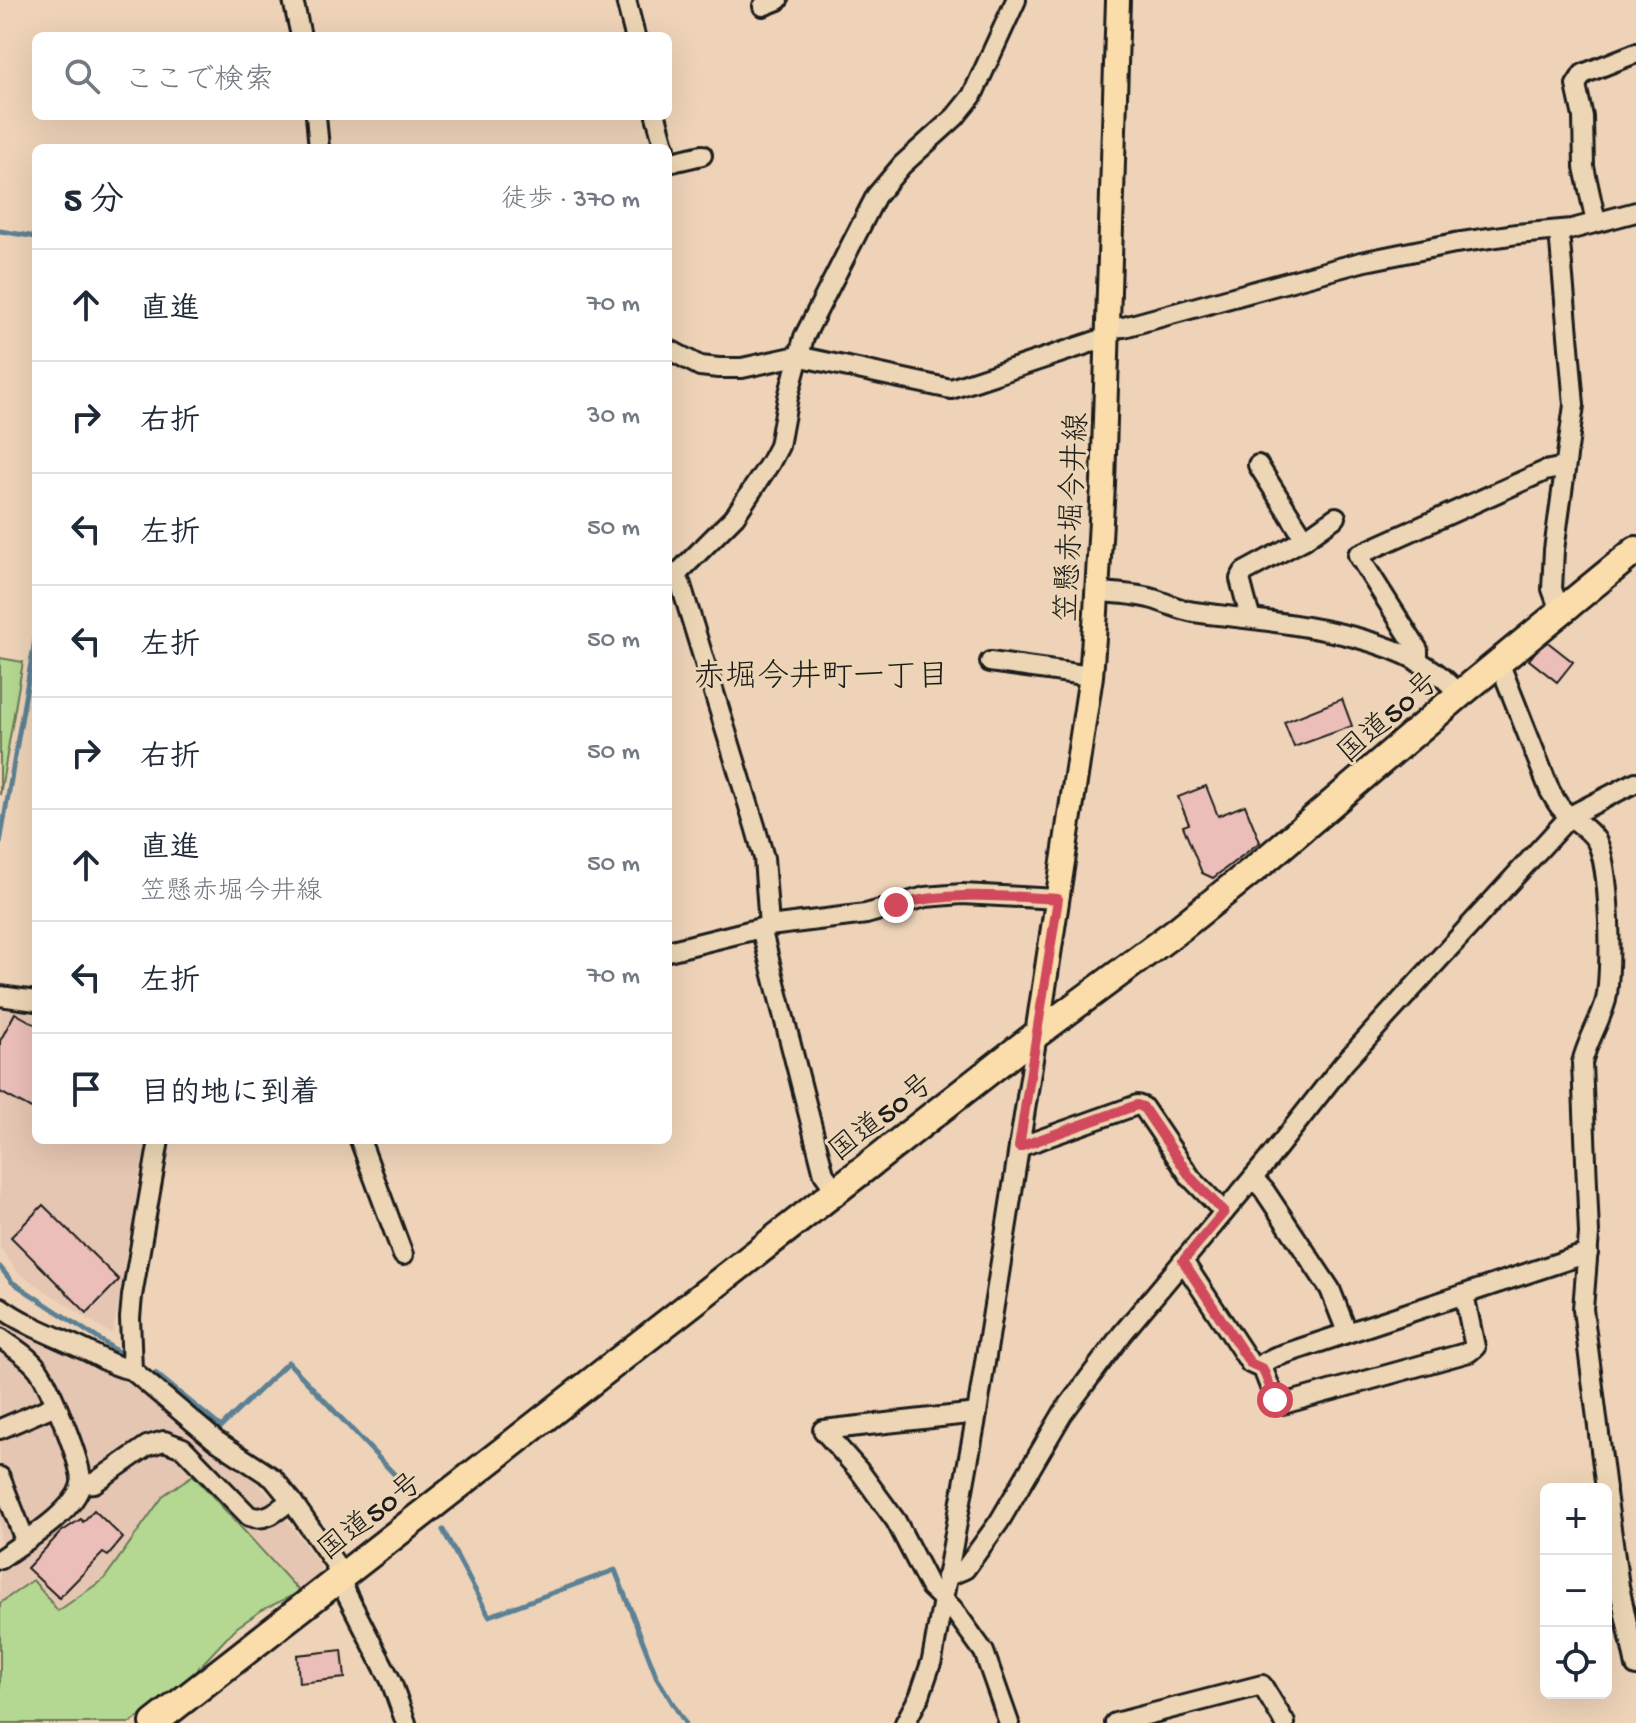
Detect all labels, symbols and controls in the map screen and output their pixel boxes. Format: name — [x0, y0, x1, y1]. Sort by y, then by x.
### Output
search box — [32, 32, 672, 120]
icon: search — [60, 54, 104, 98]
text: ここで検索 — [124, 65, 274, 100]
text: 5 分 — [64, 183, 124, 223]
text: 徒歩 · 370 m — [501, 186, 640, 217]
icon: ahead — [64, 283, 108, 327]
text: 70 m — [587, 290, 640, 321]
text: 直進 — [140, 294, 200, 329]
icon: right — [64, 395, 108, 439]
text: 30 m — [587, 402, 640, 433]
text: 右折 — [140, 406, 200, 441]
street label: 笠懸赤堀今井線 — [1050, 411, 1097, 623]
icon: left — [64, 507, 108, 551]
text: 50 m — [587, 514, 640, 545]
text: 左折 — [140, 518, 200, 553]
icon: left — [64, 619, 108, 663]
text: 50 m — [587, 626, 640, 657]
text: 左折 — [140, 630, 200, 665]
district label: 赤堀今井町一丁目 — [693, 658, 949, 698]
street label: 国道50号 — [1331, 665, 1448, 773]
icon: right — [64, 731, 108, 775]
text: 50 m — [587, 738, 640, 769]
text: 右折 — [140, 742, 200, 777]
text: 直進 — [140, 833, 200, 868]
icon: ahead — [64, 843, 108, 887]
text: 50 m — [587, 850, 640, 881]
text: 笠懸赤堀今井線 — [140, 878, 322, 909]
route end — [878, 887, 914, 923]
icon: left — [64, 955, 108, 999]
text: 70 m — [587, 962, 640, 993]
text: 左折 — [140, 966, 200, 1001]
icon: arrive — [64, 1067, 108, 1111]
street label: 国道50号 — [823, 1067, 942, 1171]
text: 目的地に到着 — [140, 1078, 320, 1113]
route start — [1257, 1382, 1293, 1418]
street label: 国道50号 — [312, 1466, 431, 1570]
map controls — [1540, 1483, 1612, 1699]
button: + — [1540, 1483, 1612, 1555]
button: − — [1540, 1555, 1612, 1627]
button: locate — [1540, 1627, 1612, 1699]

